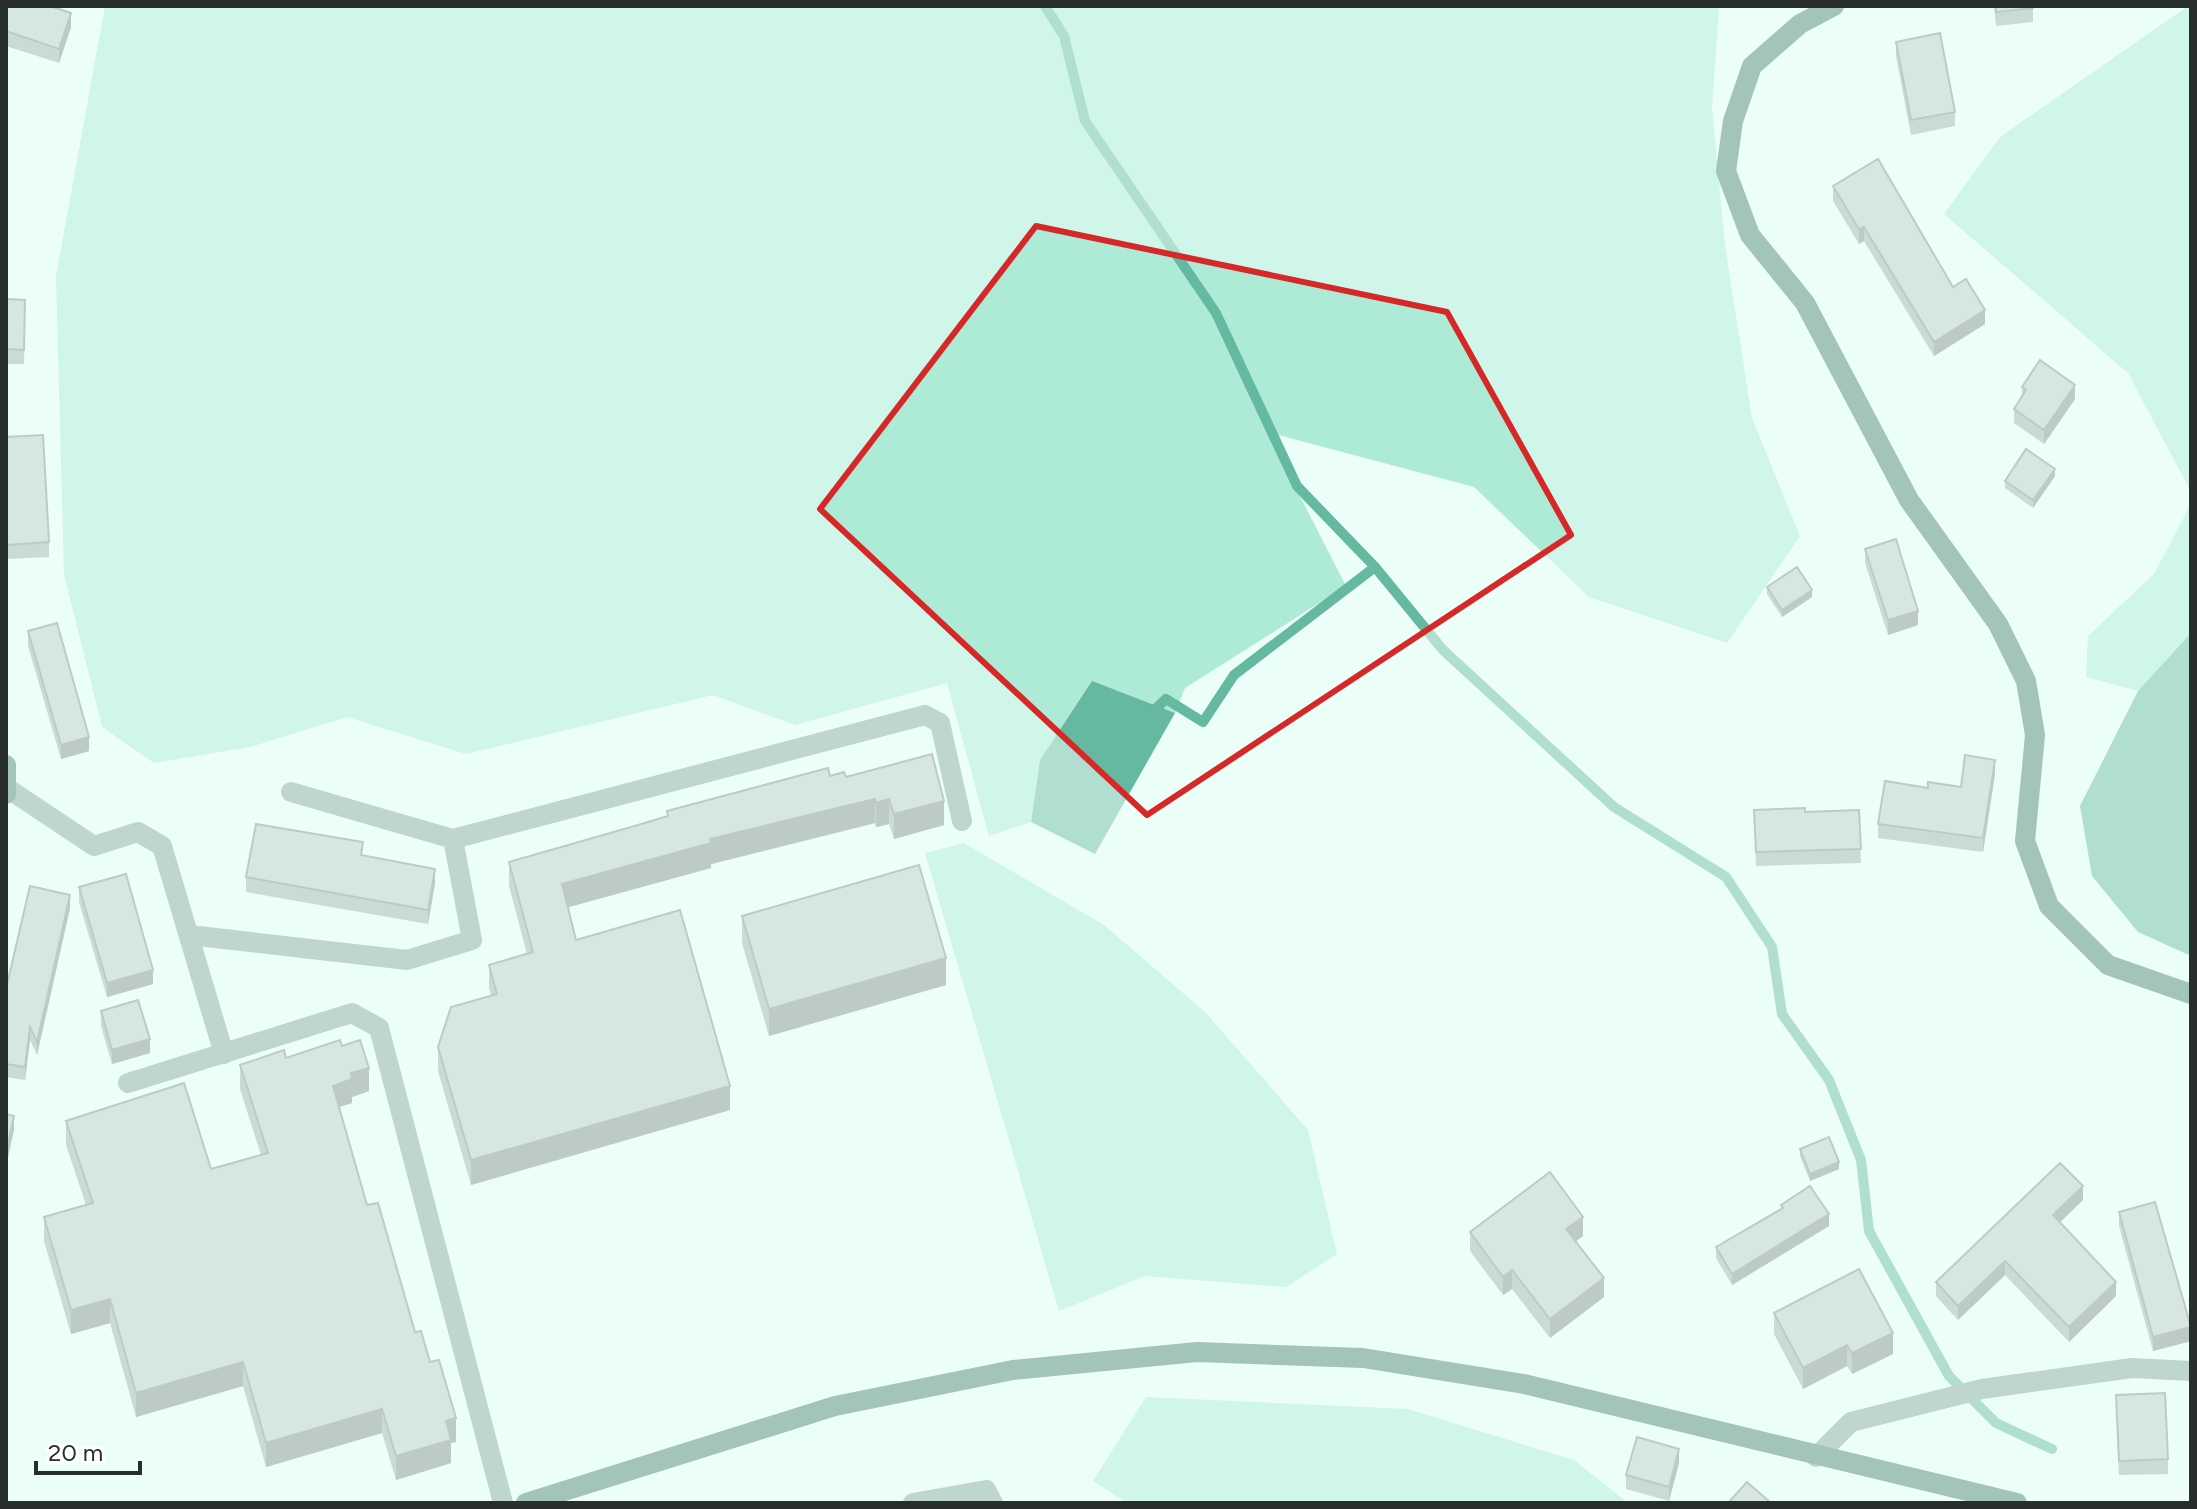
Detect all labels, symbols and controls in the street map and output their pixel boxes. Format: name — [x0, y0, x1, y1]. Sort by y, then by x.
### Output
scale bar — [36, 1425, 140, 1475]
text: 20 m — [48, 1438, 103, 1467]

